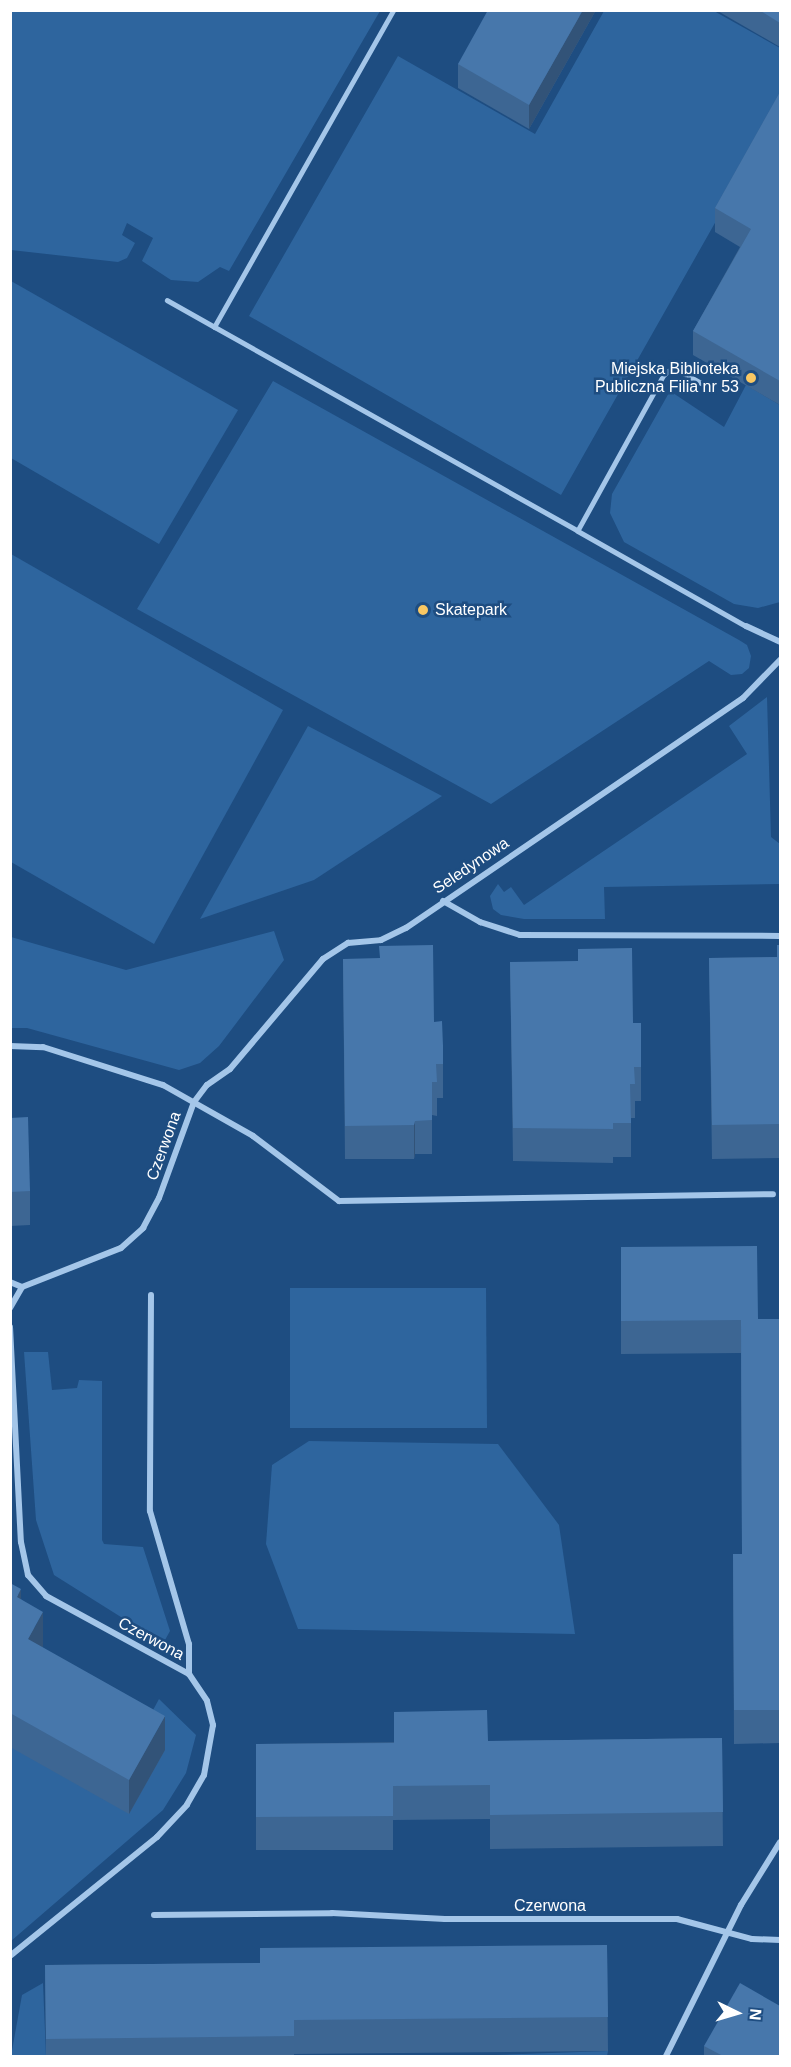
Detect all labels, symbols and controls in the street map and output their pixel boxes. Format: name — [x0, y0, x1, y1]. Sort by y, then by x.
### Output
place label: Miejska Biblioteka Publiczna Filia nr 53 — [595, 359, 739, 397]
marker: Miejska Biblioteka Publiczna Filia nr 53 — [744, 371, 758, 385]
place label: Skatepark — [435, 600, 507, 620]
marker: Skatepark — [416, 603, 430, 617]
street label: Seledynowa — [429, 834, 513, 898]
street label: Czerwona — [143, 1109, 185, 1183]
street label: Czerwona — [115, 1614, 187, 1664]
street label: Czerwona — [514, 1896, 586, 1916]
north arrow — [707, 1983, 767, 2043]
text: N — [746, 2008, 764, 2021]

